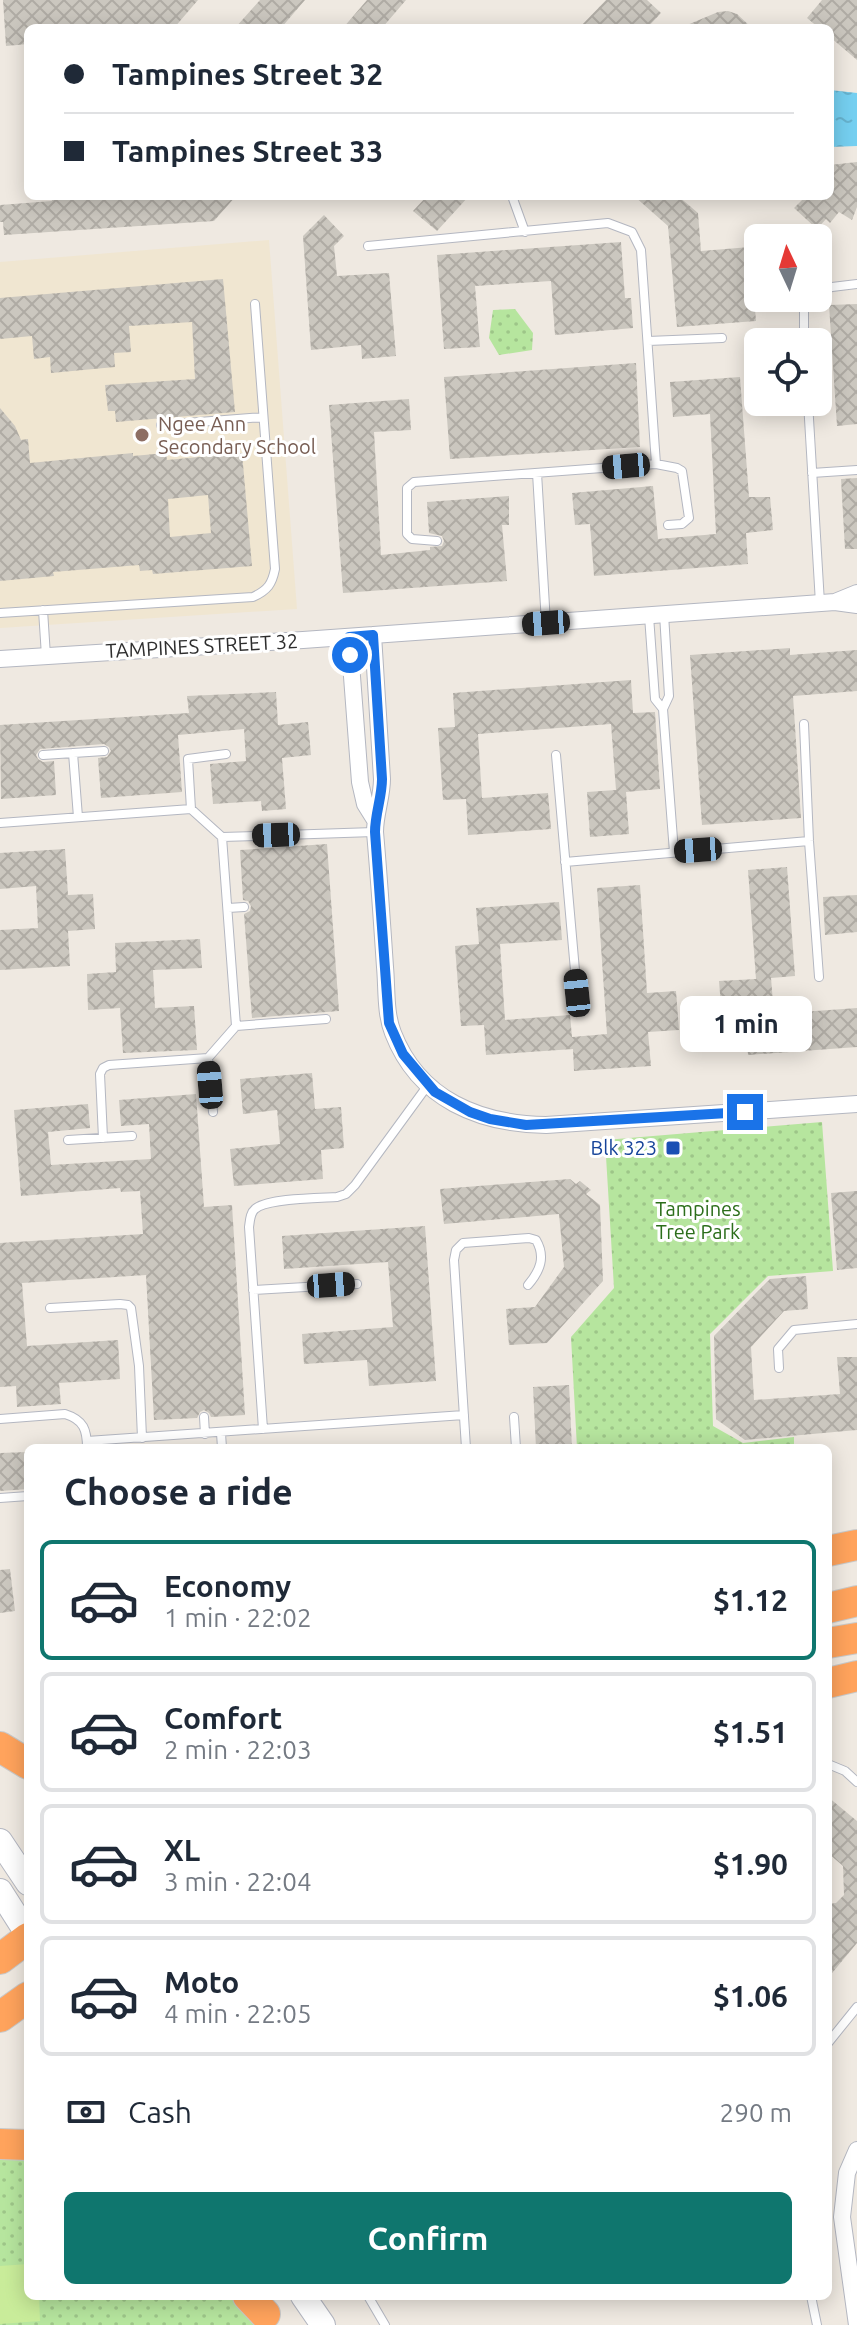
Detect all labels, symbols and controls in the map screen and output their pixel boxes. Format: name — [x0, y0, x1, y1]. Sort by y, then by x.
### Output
text: Tampines Street 32 — [112, 57, 383, 91]
text: Tampines Street 33 — [112, 134, 383, 168]
north arrow — [744, 224, 832, 312]
map controls — [744, 224, 832, 416]
button: locate — [744, 328, 832, 416]
place label: Ngee Ann Secondary School — [158, 412, 316, 458]
marker: Ngee Ann Secondary School — [133, 426, 151, 444]
car — [601, 452, 651, 480]
car — [521, 609, 571, 637]
street label: TAMPINES STREET 32 — [105, 629, 299, 662]
route start — [332, 637, 368, 673]
car — [252, 822, 300, 848]
car — [673, 836, 723, 864]
car — [563, 968, 591, 1018]
callout: 1 min — [679, 996, 811, 1052]
text: 1 min — [713, 1009, 779, 1038]
car — [196, 1060, 224, 1110]
route end — [727, 1094, 763, 1130]
place label: Blk 323 — [591, 1136, 657, 1159]
marker: Blk 323 — [664, 1139, 682, 1157]
park label: Tampines Tree Park — [655, 1197, 741, 1243]
car — [306, 1271, 356, 1299]
text: Choose a ride — [64, 1471, 293, 1512]
icon: car — [68, 1564, 140, 1636]
text: Economy — [164, 1569, 291, 1603]
text: $1.12 — [713, 1583, 788, 1617]
text: 1 min · 22:02 — [164, 1603, 312, 1632]
icon: car — [68, 1696, 140, 1768]
text: Comfort — [164, 1701, 282, 1735]
text: $1.51 — [713, 1715, 788, 1749]
text: 2 min · 22:03 — [164, 1735, 312, 1764]
icon: car — [68, 1828, 140, 1900]
text: XL — [164, 1833, 200, 1867]
text: $1.90 — [713, 1847, 788, 1881]
text: 3 min · 22:04 — [164, 1867, 312, 1896]
icon: car — [68, 1960, 140, 2032]
text: Moto — [164, 1965, 239, 1999]
text: $1.06 — [713, 1979, 788, 2013]
text: 4 min · 22:05 — [164, 1999, 312, 2028]
icon: cash — [64, 2090, 108, 2134]
text: Cash — [128, 2095, 192, 2129]
text: 290 m — [720, 2098, 792, 2127]
button: Confirm — [64, 2192, 792, 2284]

